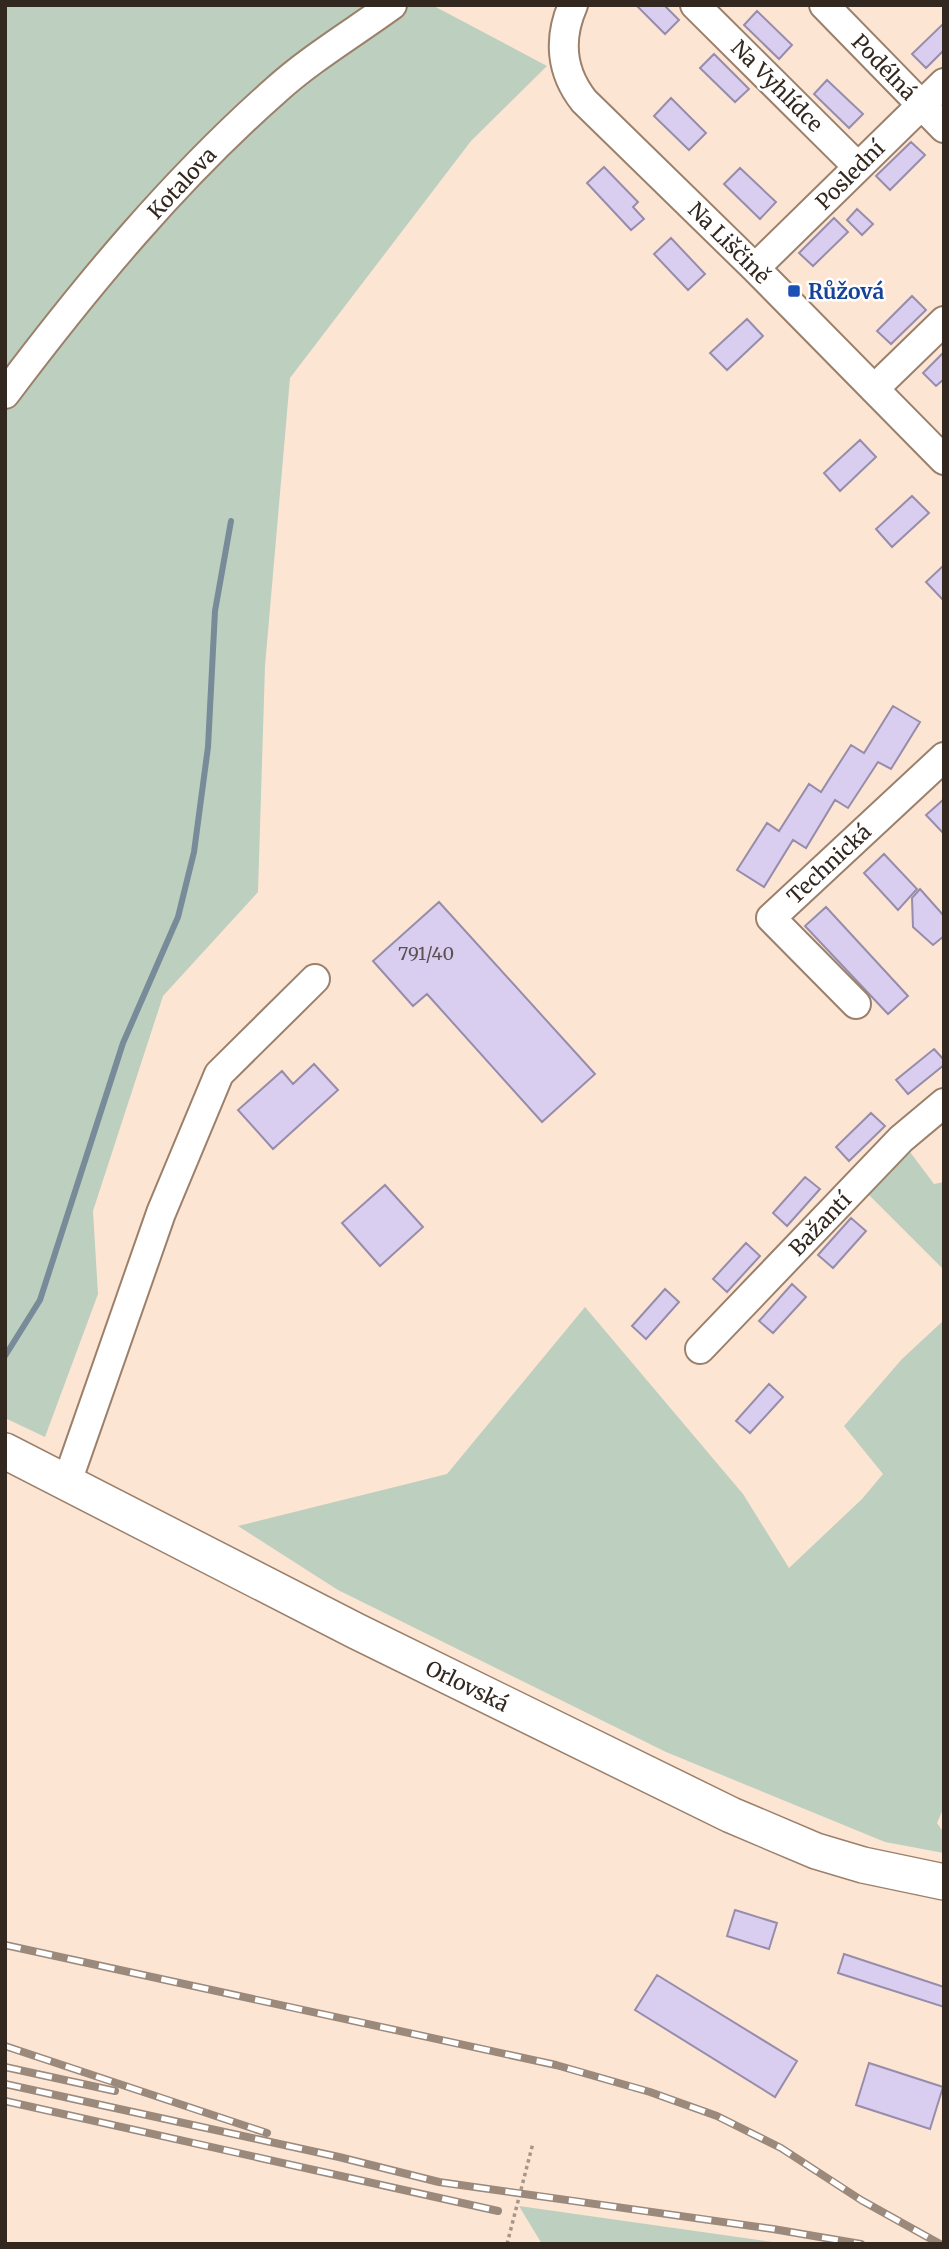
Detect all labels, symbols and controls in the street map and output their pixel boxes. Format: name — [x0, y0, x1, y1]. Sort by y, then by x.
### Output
street label: Podélná — [846, 28, 922, 106]
street label: Na Vyhlídce — [725, 34, 829, 138]
street label: Poslední — [810, 134, 891, 215]
street label: Kotalova — [142, 141, 222, 225]
street label: Na Liščině — [683, 197, 776, 290]
place label: Růžová — [808, 278, 884, 305]
marker: Růžová — [786, 283, 802, 299]
street label: Technická — [781, 818, 877, 910]
house number: 791/40 — [398, 942, 454, 965]
street label: Bažantí — [783, 1186, 858, 1261]
street label: Orlovská — [421, 1654, 513, 1718]

